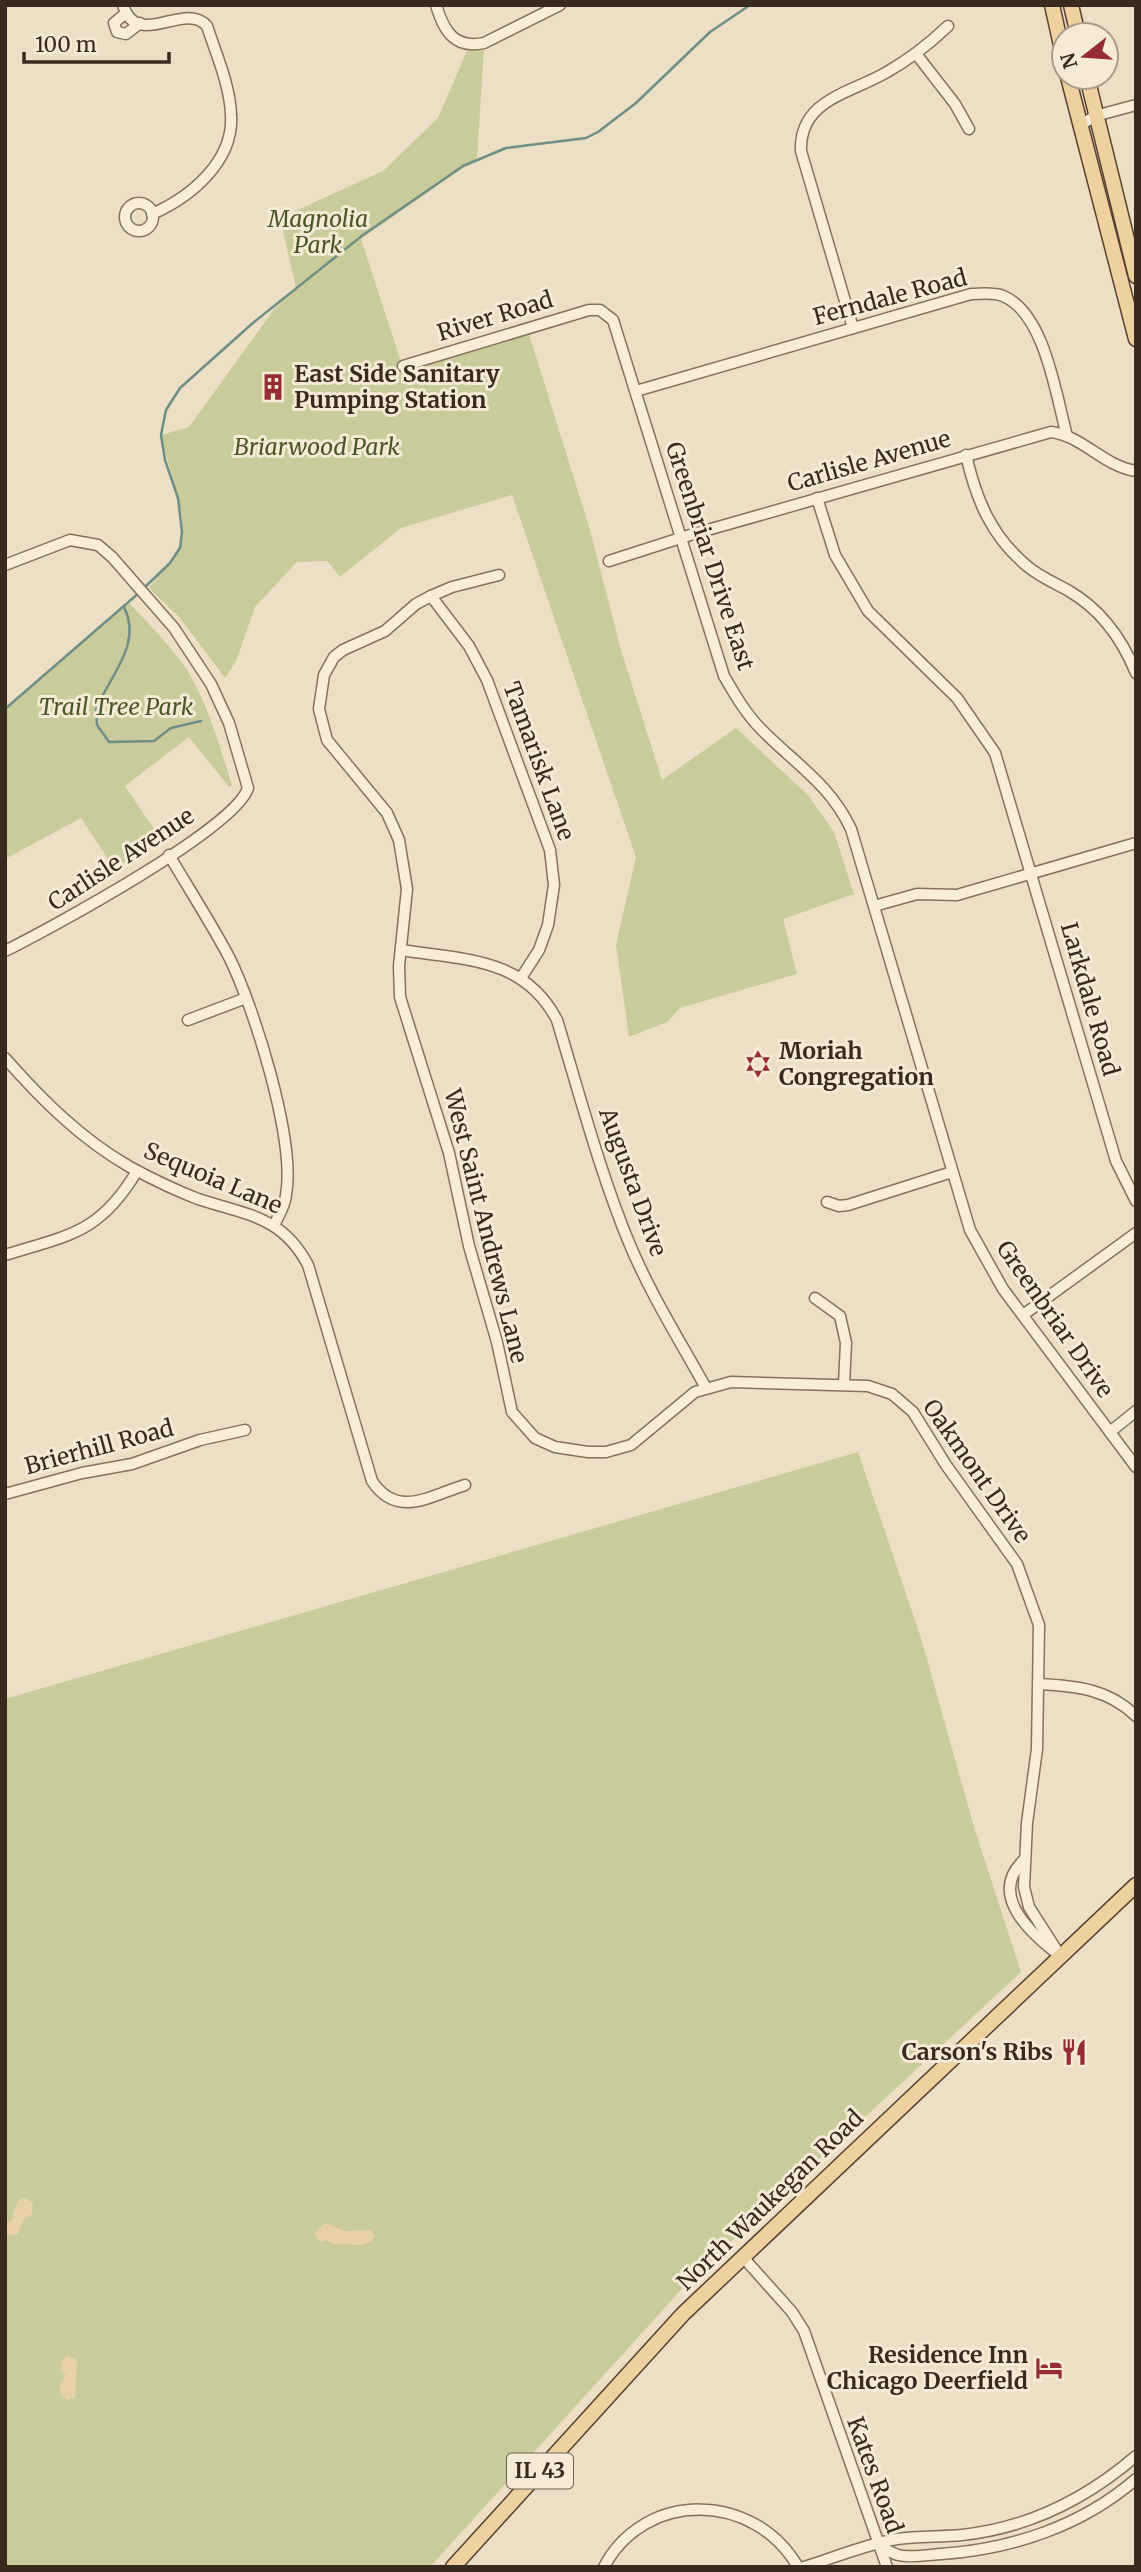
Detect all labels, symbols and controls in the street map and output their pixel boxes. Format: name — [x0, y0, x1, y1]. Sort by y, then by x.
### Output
scale bar — [24, 21, 170, 65]
north arrow — [1050, 21, 1120, 91]
text: 100 m — [35, 31, 97, 58]
text: N — [1055, 50, 1082, 72]
park label: Magnolia Park — [267, 204, 368, 259]
street label: Ferndale Road — [810, 262, 970, 331]
street label: River Road — [433, 284, 556, 347]
place label: East Side Sanitary Pumping Station — [294, 359, 500, 414]
building icon: East Side Sanitary Pumping Station — [258, 372, 288, 402]
street label: Carlisle Avenue — [784, 423, 954, 498]
park label: Briarwood Park — [234, 432, 400, 461]
street label: Greenbriar Drive East — [660, 438, 761, 674]
street label: Tamarisk Lane — [497, 678, 582, 844]
park label: Trail Tree Park — [39, 692, 194, 721]
street label: Carlisle Avenue — [42, 801, 199, 917]
street label: Larkdale Road — [1055, 919, 1126, 1079]
place label: Moriah Congregation — [779, 1036, 934, 1091]
synagogue icon: Moriah Congregation — [743, 1049, 773, 1079]
street label: West Saint Andrews Lane — [438, 1085, 535, 1366]
street label: Augusta Drive — [593, 1103, 674, 1260]
street label: Sequoia Lane — [140, 1135, 287, 1220]
street label: Greenbriar Drive — [991, 1235, 1120, 1403]
street label: Oakmont Drive — [917, 1393, 1038, 1548]
street label: Brierhill Road — [21, 1413, 177, 1480]
place label: Carson's Ribs — [902, 2037, 1053, 2066]
restaurant icon: Carson's Ribs — [1059, 2037, 1089, 2067]
street label: North Waukegan Road — [670, 2103, 869, 2296]
place label: Residence Inn Chicago Deerfield — [827, 2340, 1028, 2395]
hotel icon: Residence Inn Chicago Deerfield — [1034, 2353, 1064, 2383]
street label: Kates Road — [841, 2413, 910, 2537]
road number: IL 43 — [507, 2454, 573, 2488]

